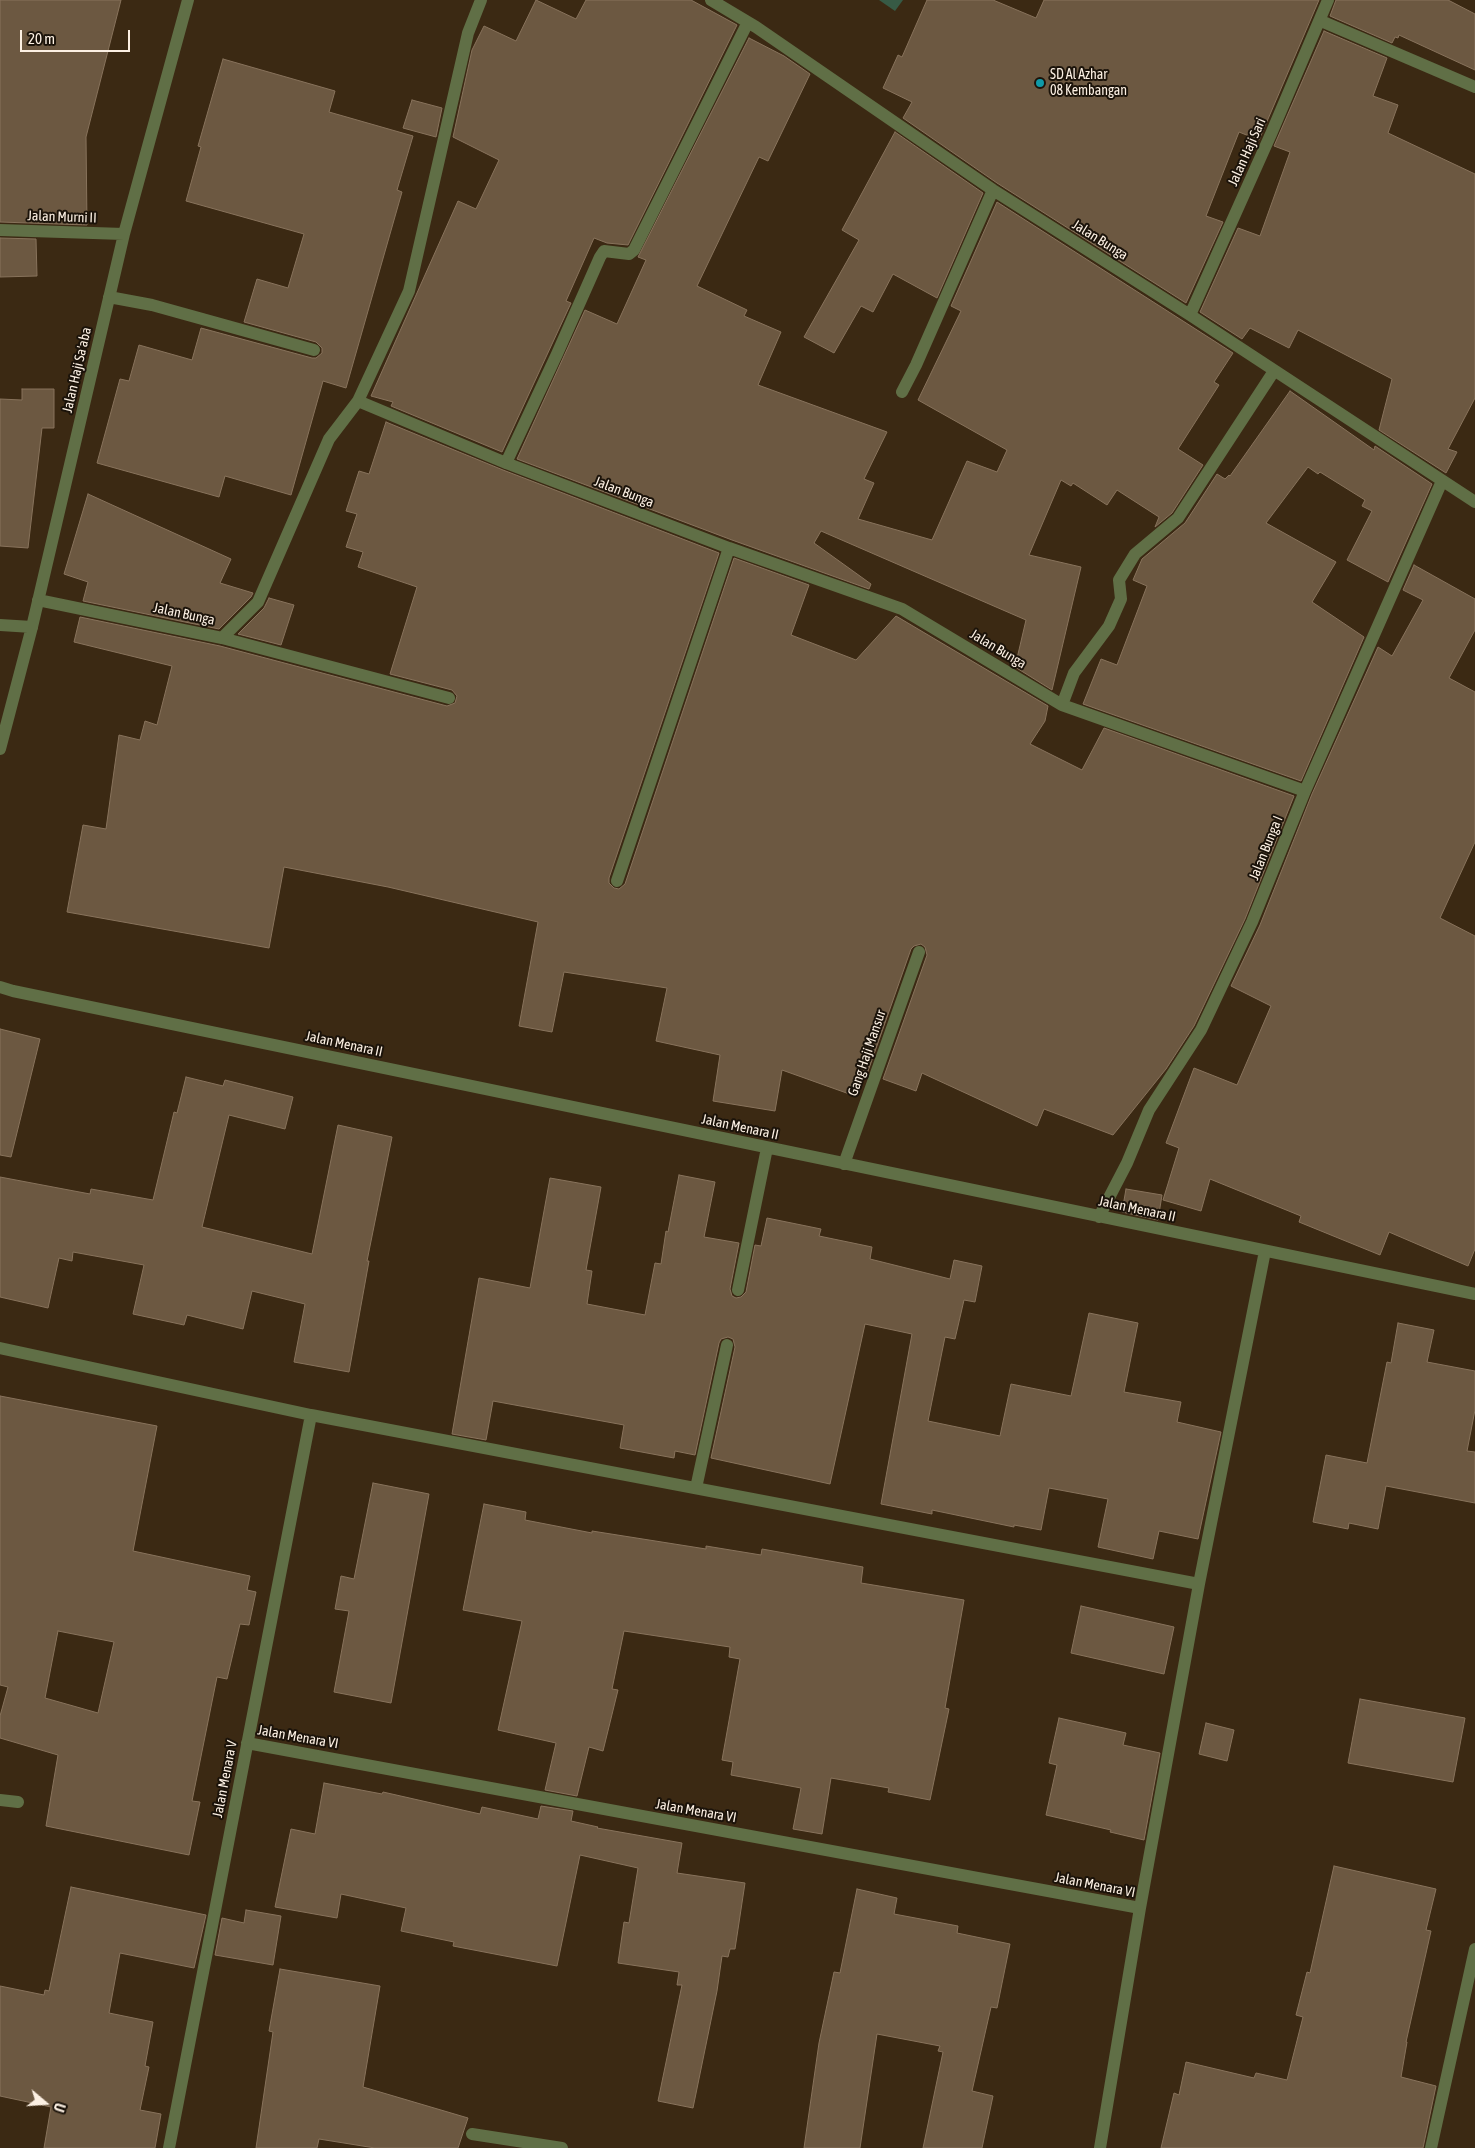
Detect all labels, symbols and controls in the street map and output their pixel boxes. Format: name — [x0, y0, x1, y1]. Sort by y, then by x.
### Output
scale bar — [22, 20, 132, 52]
text: 20 m — [28, 30, 55, 47]
place label: SD Al Azhar 08 Kembangan — [1050, 67, 1127, 100]
marker: SD Al Azhar 08 Kembangan — [1034, 77, 1046, 89]
street label: Jalan Haji Sari — [1225, 115, 1269, 189]
street label: Jalan Murni II — [27, 207, 97, 227]
street label: Jalan Bunga — [1069, 216, 1131, 264]
street label: Jalan Haji Sa'aba — [59, 326, 95, 414]
street label: Jalan Bunga — [592, 473, 656, 511]
street label: Jalan Bunga — [152, 599, 216, 629]
street label: Jalan Bunga — [967, 626, 1029, 672]
street label: Jalan Bunga I — [1246, 813, 1286, 883]
street label: Gang Haji Mansur — [844, 1008, 890, 1098]
street label: Jalan Menara II — [304, 1028, 384, 1060]
street label: Jalan Menara II — [700, 1111, 780, 1143]
street label: Jalan Menara II — [1097, 1193, 1177, 1225]
street label: Jalan Menara VI — [256, 1722, 340, 1752]
street label: Jalan Menara V — [209, 1739, 241, 1819]
street label: Jalan Menara VI — [654, 1796, 738, 1826]
street label: Jalan Menara VI — [1053, 1869, 1137, 1901]
north arrow — [20, 2078, 70, 2128]
text: U — [50, 2101, 68, 2114]

